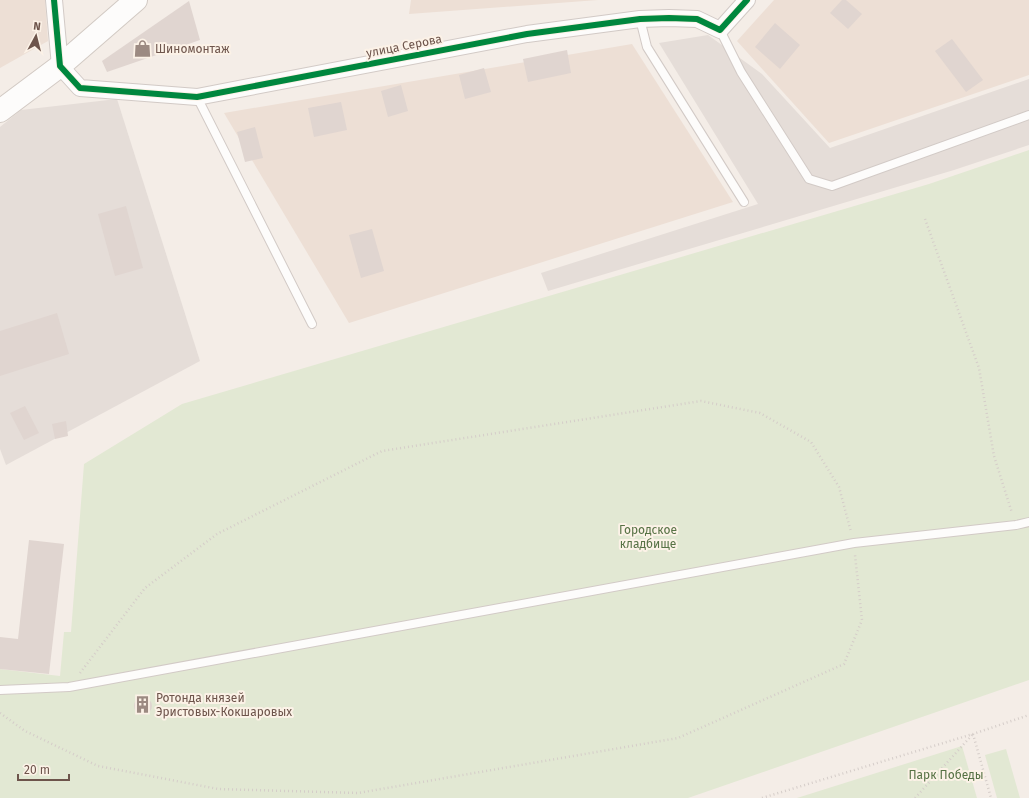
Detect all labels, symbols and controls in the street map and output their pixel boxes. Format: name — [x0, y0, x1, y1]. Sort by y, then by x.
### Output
north arrow — [16, 16, 56, 56]
text: N — [33, 20, 42, 33]
street label: улица Серова — [365, 32, 443, 60]
shop icon: Шиномонтаж — [132, 39, 152, 59]
place label: Шиномонтаж — [155, 42, 230, 56]
park label: Городское кладбище — [619, 523, 677, 551]
place label: Ротонда князей Эристовых-Кокшаровых — [156, 691, 292, 719]
building icon: Ротонда князей Эристовых-Кокшаровых — [133, 695, 153, 715]
scale bar — [18, 756, 69, 782]
text: 20 m — [24, 763, 50, 777]
park label: Парк Победы — [908, 768, 984, 782]

